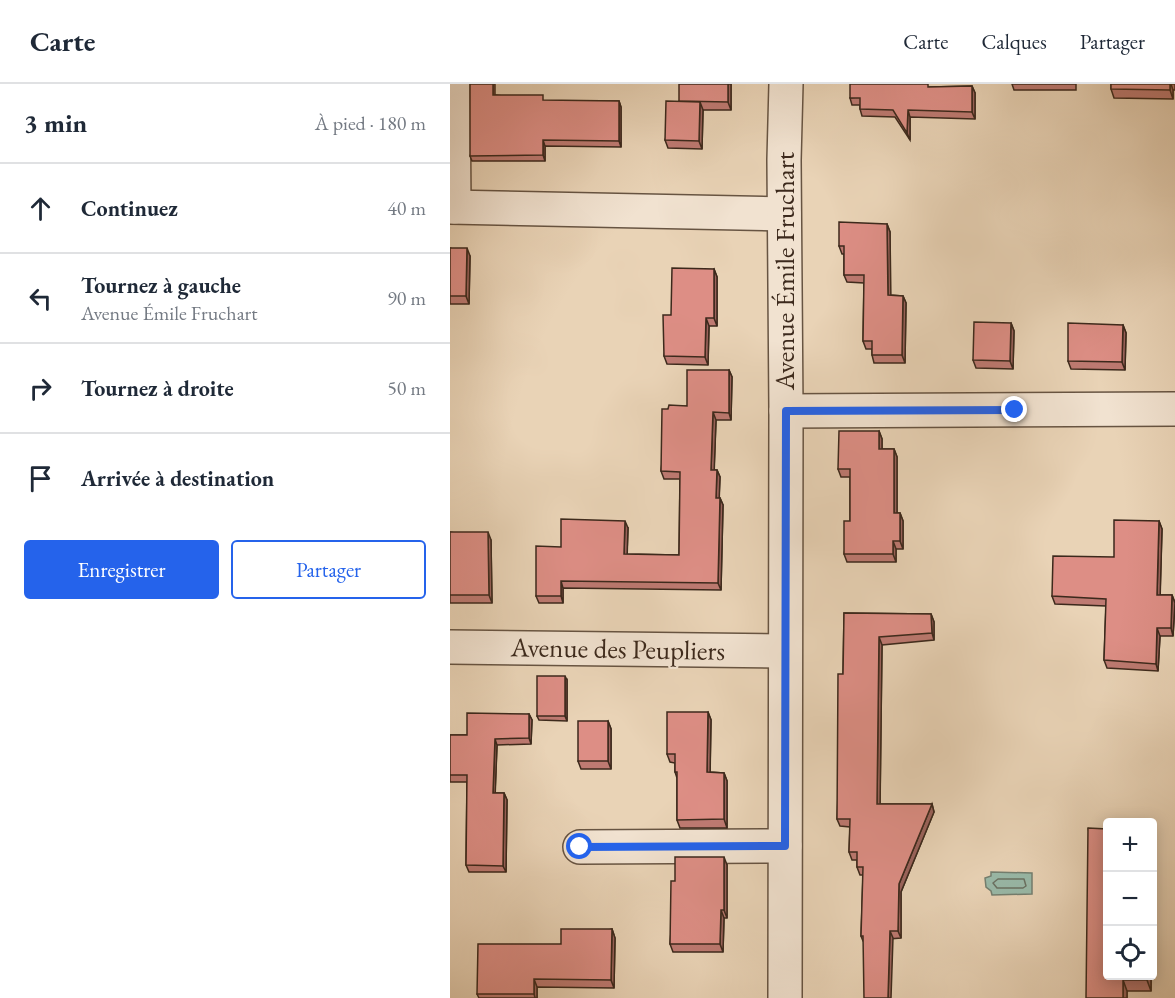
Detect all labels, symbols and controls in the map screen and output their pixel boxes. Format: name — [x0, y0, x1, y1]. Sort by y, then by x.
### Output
text: Carte — [30, 23, 96, 59]
text: Carte — [903, 28, 948, 55]
text: Calques — [981, 28, 1047, 55]
text: Partager — [1080, 28, 1145, 55]
text: 3 min — [24, 106, 87, 140]
text: À pied · 180 m — [315, 110, 426, 136]
street label: Avenue Émile Fruchart — [767, 151, 802, 391]
icon: ahead — [24, 192, 57, 225]
text: Continuez — [81, 194, 178, 223]
text: 40 m — [387, 195, 426, 221]
text: Tournez à gauche — [81, 271, 241, 300]
icon: left — [24, 282, 57, 315]
text: 90 m — [387, 285, 426, 311]
text: Avenue Émile Fruchart — [81, 300, 258, 326]
icon: right — [24, 372, 57, 405]
text: Tournez à droite — [81, 374, 234, 403]
text: 50 m — [387, 375, 426, 401]
route end — [1001, 396, 1027, 422]
icon: arrive — [24, 462, 57, 495]
text: Arrivée à destination — [81, 464, 274, 493]
button: Enregistrer — [24, 540, 219, 599]
button: Partager — [231, 540, 426, 599]
street label: Avenue des Peupliers — [509, 629, 726, 668]
map controls — [1103, 818, 1157, 980]
button: + — [1103, 818, 1157, 872]
route start — [566, 833, 592, 859]
button: − — [1103, 872, 1157, 926]
button: locate — [1103, 926, 1157, 980]

